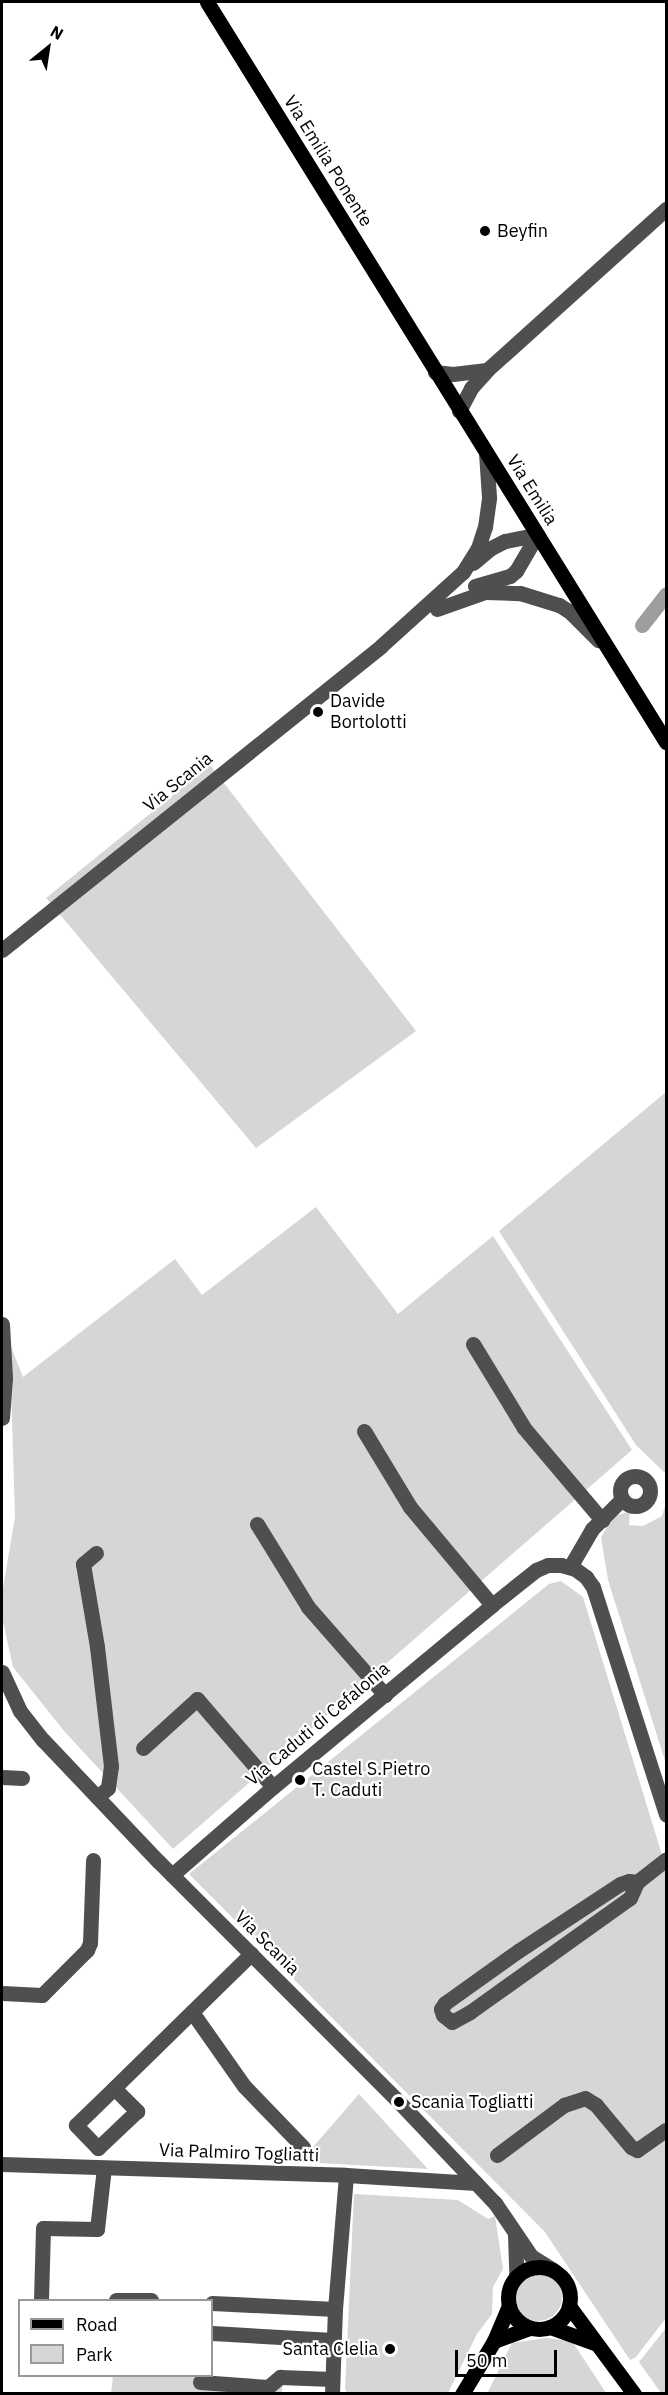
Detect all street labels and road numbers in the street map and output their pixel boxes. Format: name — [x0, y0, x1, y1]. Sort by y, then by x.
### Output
street label: Via Emilia Ponente — [279, 92, 377, 230]
street label: Via Emilia — [502, 451, 562, 529]
street label: Via Scania — [139, 748, 217, 816]
street label: Via Caduti di Cefalonia — [242, 1658, 394, 1790]
street label: Via Scania — [230, 1906, 304, 1980]
street label: Via Palmiro Togliatti — [159, 2139, 319, 2167]

